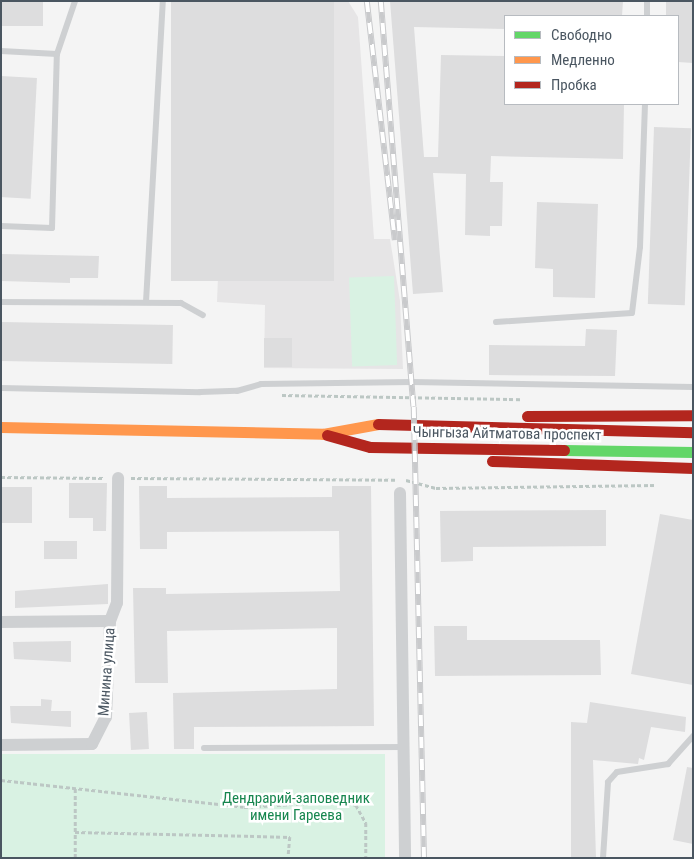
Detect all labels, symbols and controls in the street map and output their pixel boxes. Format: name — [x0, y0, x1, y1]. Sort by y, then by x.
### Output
legend — [504, 15, 679, 105]
text: Свободно — [551, 26, 612, 44]
text: Медленно — [551, 51, 615, 69]
text: Пробка — [551, 76, 597, 94]
street label: Чынгыза Айтматова проспект — [412, 423, 602, 445]
street label: Минина улица — [95, 627, 119, 717]
park label: Дендрарий-заповедник имени Гареева — [222, 789, 370, 824]

